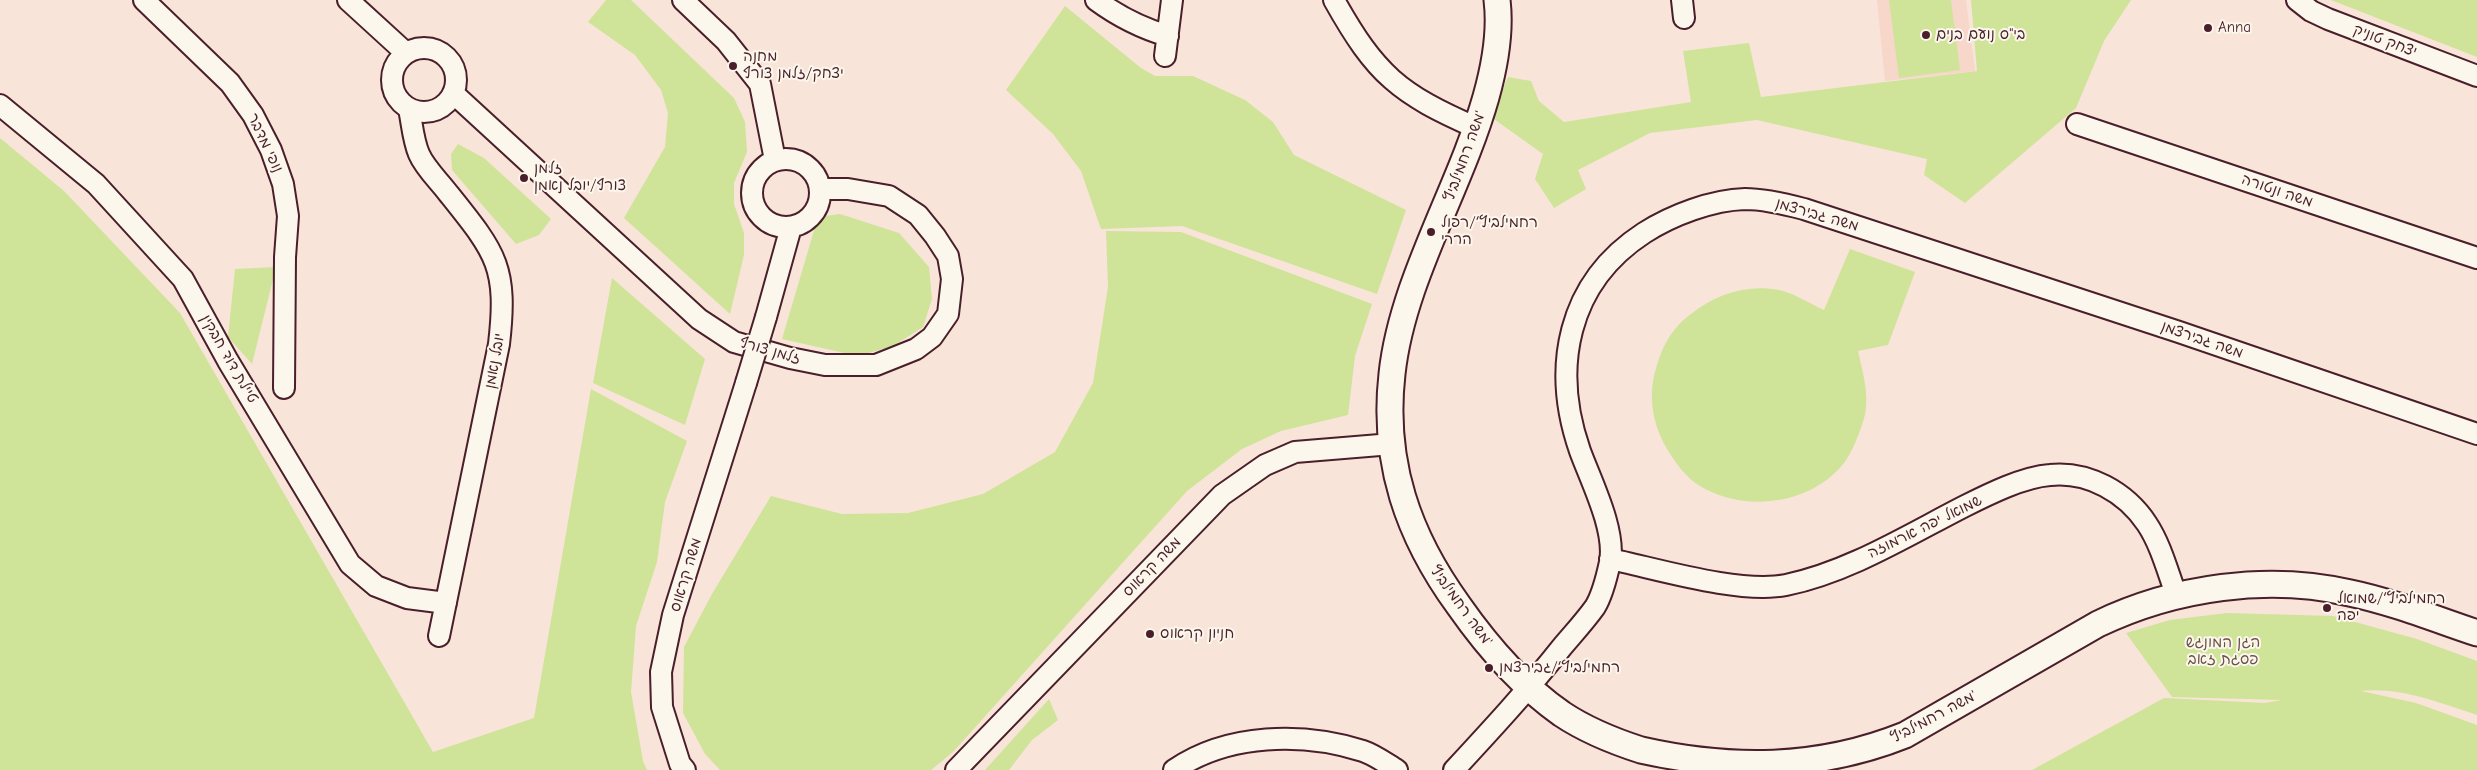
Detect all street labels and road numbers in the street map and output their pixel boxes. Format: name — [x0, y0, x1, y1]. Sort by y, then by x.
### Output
street label: יצחק טוניק — [2351, 21, 2419, 61]
street label: משה רחמילביץ' — [1440, 108, 1490, 204]
street label: נופי מדבר — [243, 110, 287, 176]
street label: משה ונטורה — [2239, 170, 2315, 212]
street label: משה גבירצמן — [1773, 195, 1861, 235]
street label: טיילת דוד חבקין — [196, 312, 262, 406]
street label: משה גבירצמן — [2159, 318, 2245, 362]
street label: יובל נאמן — [481, 332, 509, 390]
street label: זלמן צורף — [737, 334, 803, 368]
street label: שמואל יפה ארמוזה — [1865, 492, 1985, 562]
street label: משה קראוס — [1119, 533, 1185, 601]
street label: משה קראוס — [666, 536, 706, 614]
street label: משה רחמילביץ' — [1426, 562, 1496, 650]
street label: משה רחמילביץ' — [1888, 687, 1980, 747]

